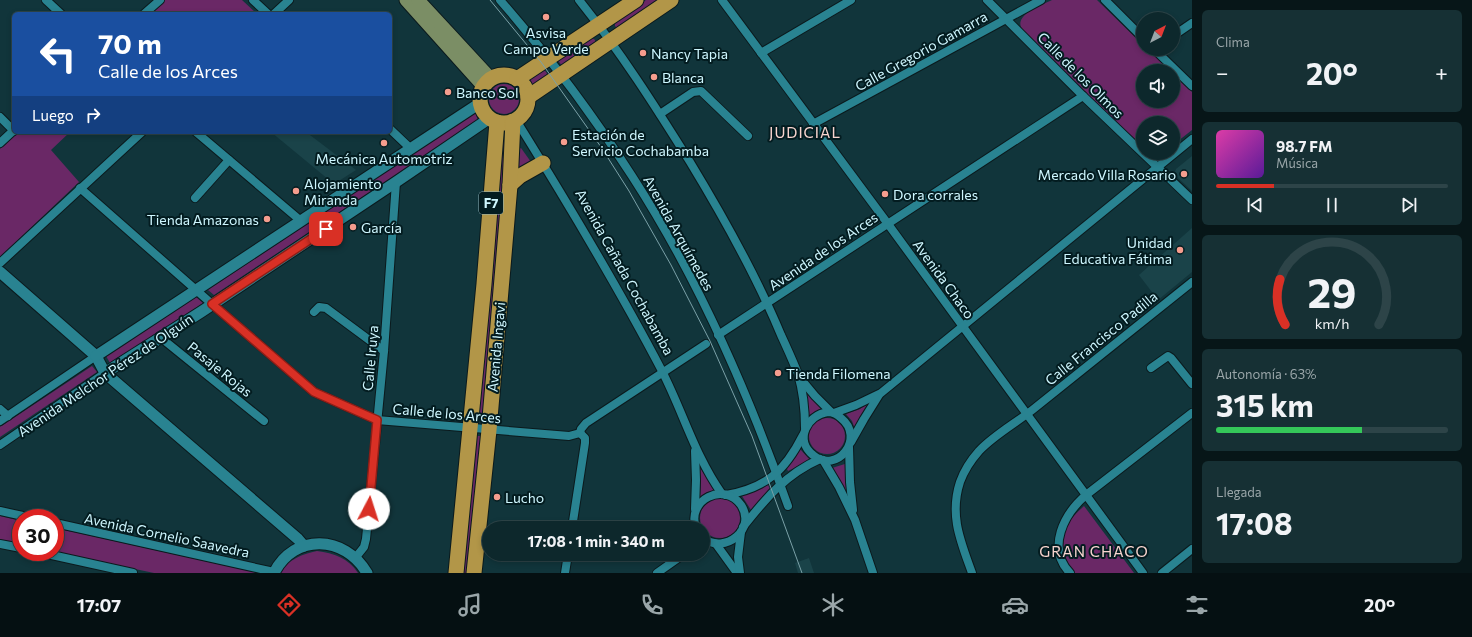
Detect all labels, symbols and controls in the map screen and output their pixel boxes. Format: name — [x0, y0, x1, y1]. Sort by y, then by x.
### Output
street label: Calle Gregorio Gamarra — [852, 8, 990, 94]
marker: Asvisa Campo Verde — [541, 12, 551, 22]
north arrow — [1136, 12, 1180, 56]
map controls — [1136, 12, 1180, 160]
place label: Asvisa Campo Verde — [503, 24, 589, 57]
text: 70 m — [98, 26, 162, 60]
icon: left — [32, 28, 84, 80]
street label: Calle de los Olmos — [1034, 28, 1128, 122]
text: Clima — [1216, 34, 1250, 50]
place label: Nancy Tapia — [651, 45, 728, 62]
marker: Nancy Tapia — [638, 48, 648, 58]
text: 20° — [1306, 54, 1358, 91]
text: − — [1216, 59, 1229, 86]
text: + — [1435, 59, 1448, 86]
text: Calle de los Arces — [98, 60, 238, 82]
button: sound — [1136, 64, 1180, 108]
place label: Blanca — [662, 69, 704, 86]
marker: Blanca — [649, 72, 659, 82]
place label: Banco Sol — [456, 84, 518, 101]
marker: Banco Sol — [443, 87, 453, 97]
icon: right — [82, 104, 104, 126]
text: Luego — [32, 106, 74, 124]
button: layers — [1136, 116, 1180, 160]
district label: JUDICIAL — [769, 123, 841, 141]
place label: Estación de Servicio Cochabamba — [572, 126, 709, 159]
marker: Estación de Servicio Cochabamba — [559, 137, 569, 147]
text: 98.7 FM — [1276, 137, 1332, 155]
marker: Mecánica Automotriz — [379, 138, 389, 148]
place label: Mecánica Automotriz — [315, 150, 453, 167]
text: Música — [1276, 155, 1318, 171]
place label: Mercado Villa Rosario — [1038, 166, 1176, 183]
marker: Mercado Villa Rosario — [1179, 169, 1189, 179]
street label: Avenida Arquímedes — [640, 172, 718, 294]
place label: Alojamiento Miranda — [304, 175, 382, 208]
marker: Alojamiento Miranda — [291, 186, 301, 196]
street label: Avenida Cañada Cochabamba — [572, 186, 678, 358]
place label: Dora corrales — [893, 186, 978, 203]
marker: Dora corrales — [880, 189, 890, 199]
road number: F7 — [479, 192, 503, 214]
icon: previous — [1244, 194, 1266, 216]
icon: pause — [1321, 194, 1343, 216]
icon: next — [1398, 194, 1420, 216]
street label: Avenida de los Arces — [765, 208, 881, 294]
place label: Tienda Amazonas — [147, 211, 259, 228]
pin — [309, 212, 343, 246]
marker: Tienda Amazonas — [262, 214, 272, 224]
icon: arrive — [315, 218, 337, 240]
place label: García — [361, 219, 402, 236]
marker: García — [348, 222, 358, 232]
place label: Unidad Educativa Fátima — [1063, 234, 1172, 267]
street label: Avenida Chaco — [910, 236, 978, 322]
marker: Unidad Educativa Fátima — [1175, 245, 1185, 255]
text: 29 — [1307, 265, 1357, 316]
street label: Calle Francisco Padilla — [1041, 287, 1161, 389]
street label: Avenida Ingavi — [484, 301, 508, 393]
street label: Avenida Melchor Pérez de Olguín — [14, 310, 196, 440]
text: km/h — [1315, 313, 1349, 331]
street label: Calle Iruya — [359, 324, 381, 392]
street label: Pasaje Rojas — [184, 338, 256, 400]
place label: Tienda Filomena — [786, 365, 891, 382]
text: Autonomía · 63% — [1216, 366, 1317, 382]
marker: Tienda Filomena — [773, 368, 783, 378]
text: 315 km — [1216, 386, 1314, 423]
street label: Calle de los Arces — [392, 400, 502, 426]
text: Llegada — [1216, 484, 1262, 500]
position arrow — [348, 488, 390, 530]
place label: Lucho — [505, 489, 544, 506]
marker: Lucho — [492, 492, 502, 502]
text: 17:08 — [1216, 504, 1293, 541]
speed limit sign: 30 — [12, 509, 64, 561]
street label: Avenida Cornelio Saavedra — [83, 509, 251, 561]
text: 17:08 · 1 min · 340 m — [527, 532, 665, 550]
district label: GRAN CHACO — [1039, 542, 1149, 560]
icon: directions — [275, 591, 303, 619]
icon: music — [456, 591, 484, 619]
icon: phone — [638, 591, 666, 619]
icon: climate — [819, 591, 847, 619]
icon: car — [1001, 591, 1029, 619]
icon: filters — [1183, 591, 1211, 619]
text: 17:07 — [77, 594, 121, 616]
text: 20° — [1364, 594, 1395, 616]

